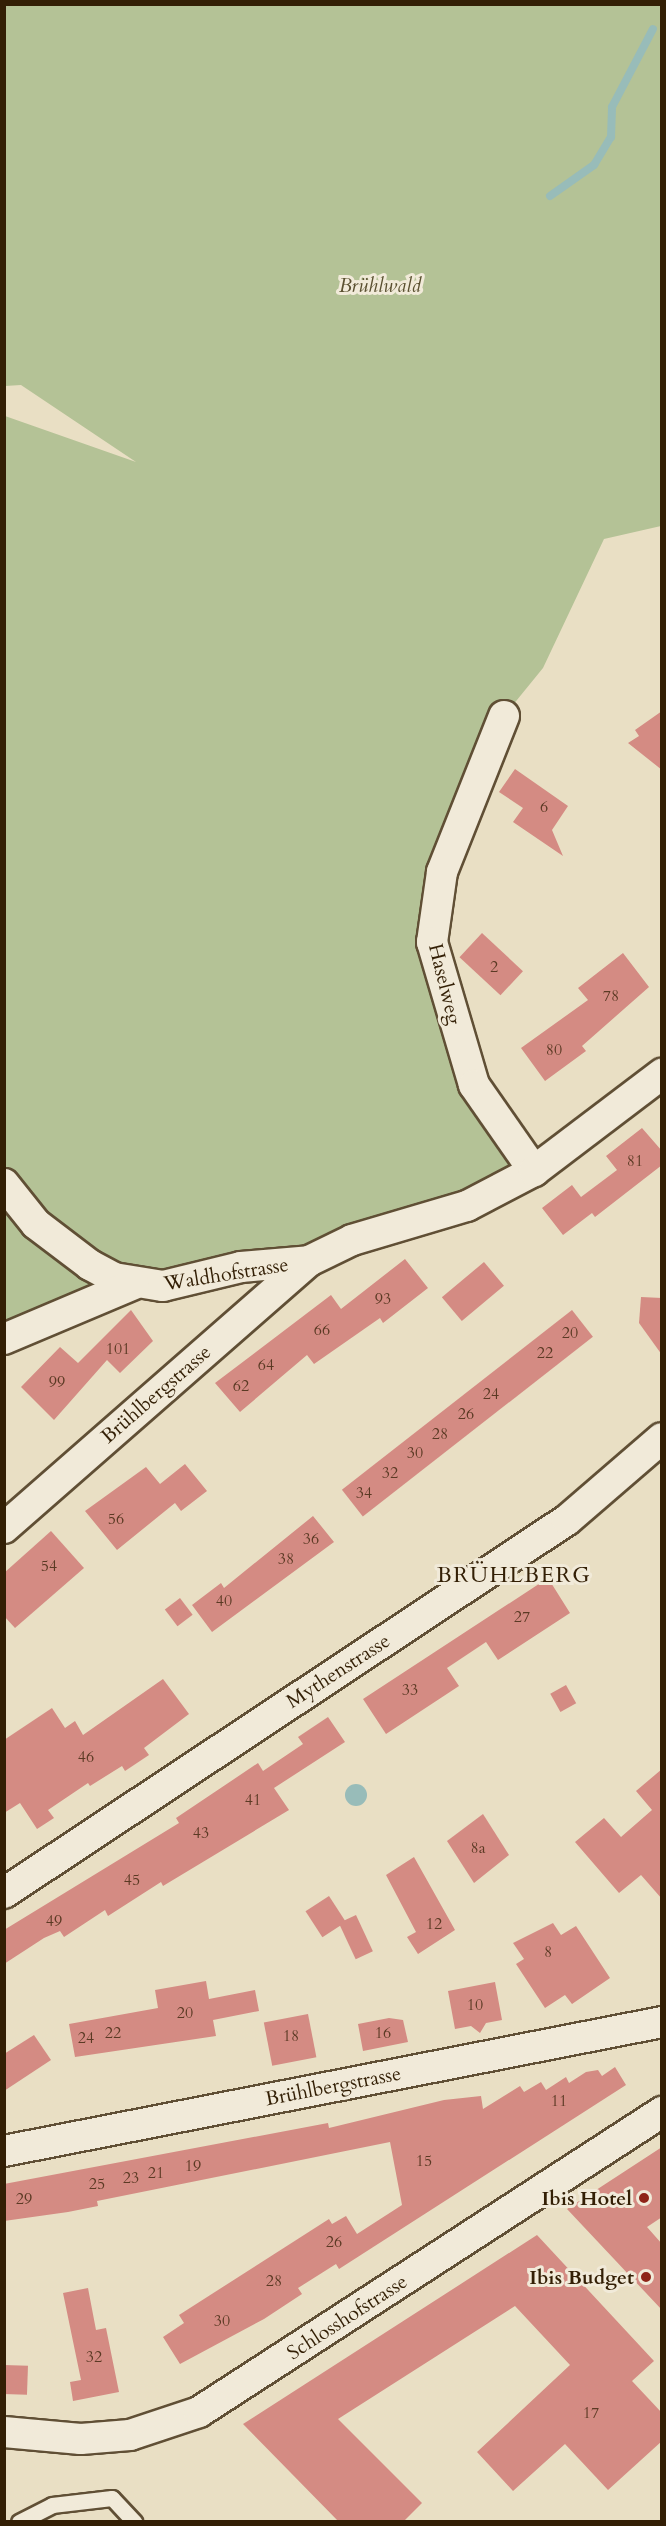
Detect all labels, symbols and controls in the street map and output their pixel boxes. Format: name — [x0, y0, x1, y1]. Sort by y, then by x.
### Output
park label: Brühlwald — [339, 273, 421, 297]
house number: 6 — [540, 797, 548, 817]
street label: Haselweg — [423, 941, 467, 1027]
house number: 2 — [490, 957, 498, 977]
house number: 78 — [603, 986, 619, 1006]
house number: 80 — [546, 1040, 562, 1060]
house number: 81 — [627, 1151, 643, 1171]
street label: Waldhofstrasse — [162, 1252, 290, 1296]
house number: 93 — [375, 1289, 391, 1309]
house number: 66 — [314, 1320, 330, 1340]
house number: 20 — [562, 1323, 578, 1343]
house number: 101 — [106, 1339, 130, 1359]
street label: Brühlbergstrasse — [96, 1340, 216, 1448]
house number: 22 — [537, 1343, 553, 1363]
house number: 64 — [258, 1355, 274, 1375]
house number: 99 — [49, 1372, 65, 1392]
house number: 62 — [233, 1376, 249, 1396]
house number: 24 — [483, 1384, 499, 1404]
house number: 26 — [458, 1404, 474, 1424]
house number: 28 — [432, 1424, 448, 1444]
house number: 30 — [407, 1443, 423, 1463]
house number: 32 — [382, 1463, 398, 1483]
house number: 34 — [356, 1483, 372, 1503]
house number: 56 — [108, 1509, 124, 1529]
house number: 36 — [303, 1529, 319, 1549]
house number: 38 — [278, 1549, 294, 1569]
house number: 54 — [41, 1556, 57, 1576]
district label: BRÜHLBERG — [437, 1563, 591, 1589]
house number: 40 — [216, 1591, 232, 1611]
house number: 27 — [514, 1607, 530, 1627]
street label: Mythenstrasse — [282, 1629, 394, 1713]
house number: 33 — [402, 1680, 418, 1700]
house number: 46 — [78, 1747, 94, 1767]
house number: 41 — [245, 1790, 261, 1810]
house number: 43 — [193, 1823, 209, 1843]
house number: 8a — [470, 1838, 486, 1858]
house number: 45 — [124, 1870, 140, 1890]
house number: 49 — [46, 1911, 62, 1931]
house number: 12 — [426, 1914, 442, 1934]
house number: 8 — [544, 1942, 552, 1962]
house number: 10 — [467, 1995, 483, 2015]
house number: 20 — [177, 2003, 193, 2023]
house number: 22 — [105, 2023, 121, 2043]
house number: 16 — [375, 2023, 391, 2043]
house number: 18 — [283, 2026, 299, 2046]
house number: 24 — [78, 2028, 94, 2048]
street label: Brühlbergstrasse — [263, 2061, 403, 2111]
house number: 11 — [551, 2091, 567, 2111]
house number: 15 — [416, 2151, 432, 2171]
house number: 19 — [185, 2156, 201, 2176]
house number: 21 — [148, 2163, 164, 2183]
house number: 23 — [123, 2168, 139, 2188]
house number: 25 — [89, 2174, 105, 2194]
place label: Ibis Hotel — [542, 2186, 632, 2210]
house number: 29 — [16, 2189, 32, 2209]
marker: Ibis Hotel — [637, 2191, 651, 2205]
house number: 26 — [326, 2232, 342, 2252]
place label: Ibis Budget — [529, 2265, 634, 2289]
street label: Schlosshofstrasse — [282, 2269, 412, 2365]
marker: Ibis Budget — [639, 2270, 653, 2284]
house number: 28 — [266, 2271, 282, 2291]
house number: 30 — [214, 2311, 230, 2331]
house number: 32 — [86, 2347, 102, 2367]
house number: 17 — [583, 2403, 599, 2423]

